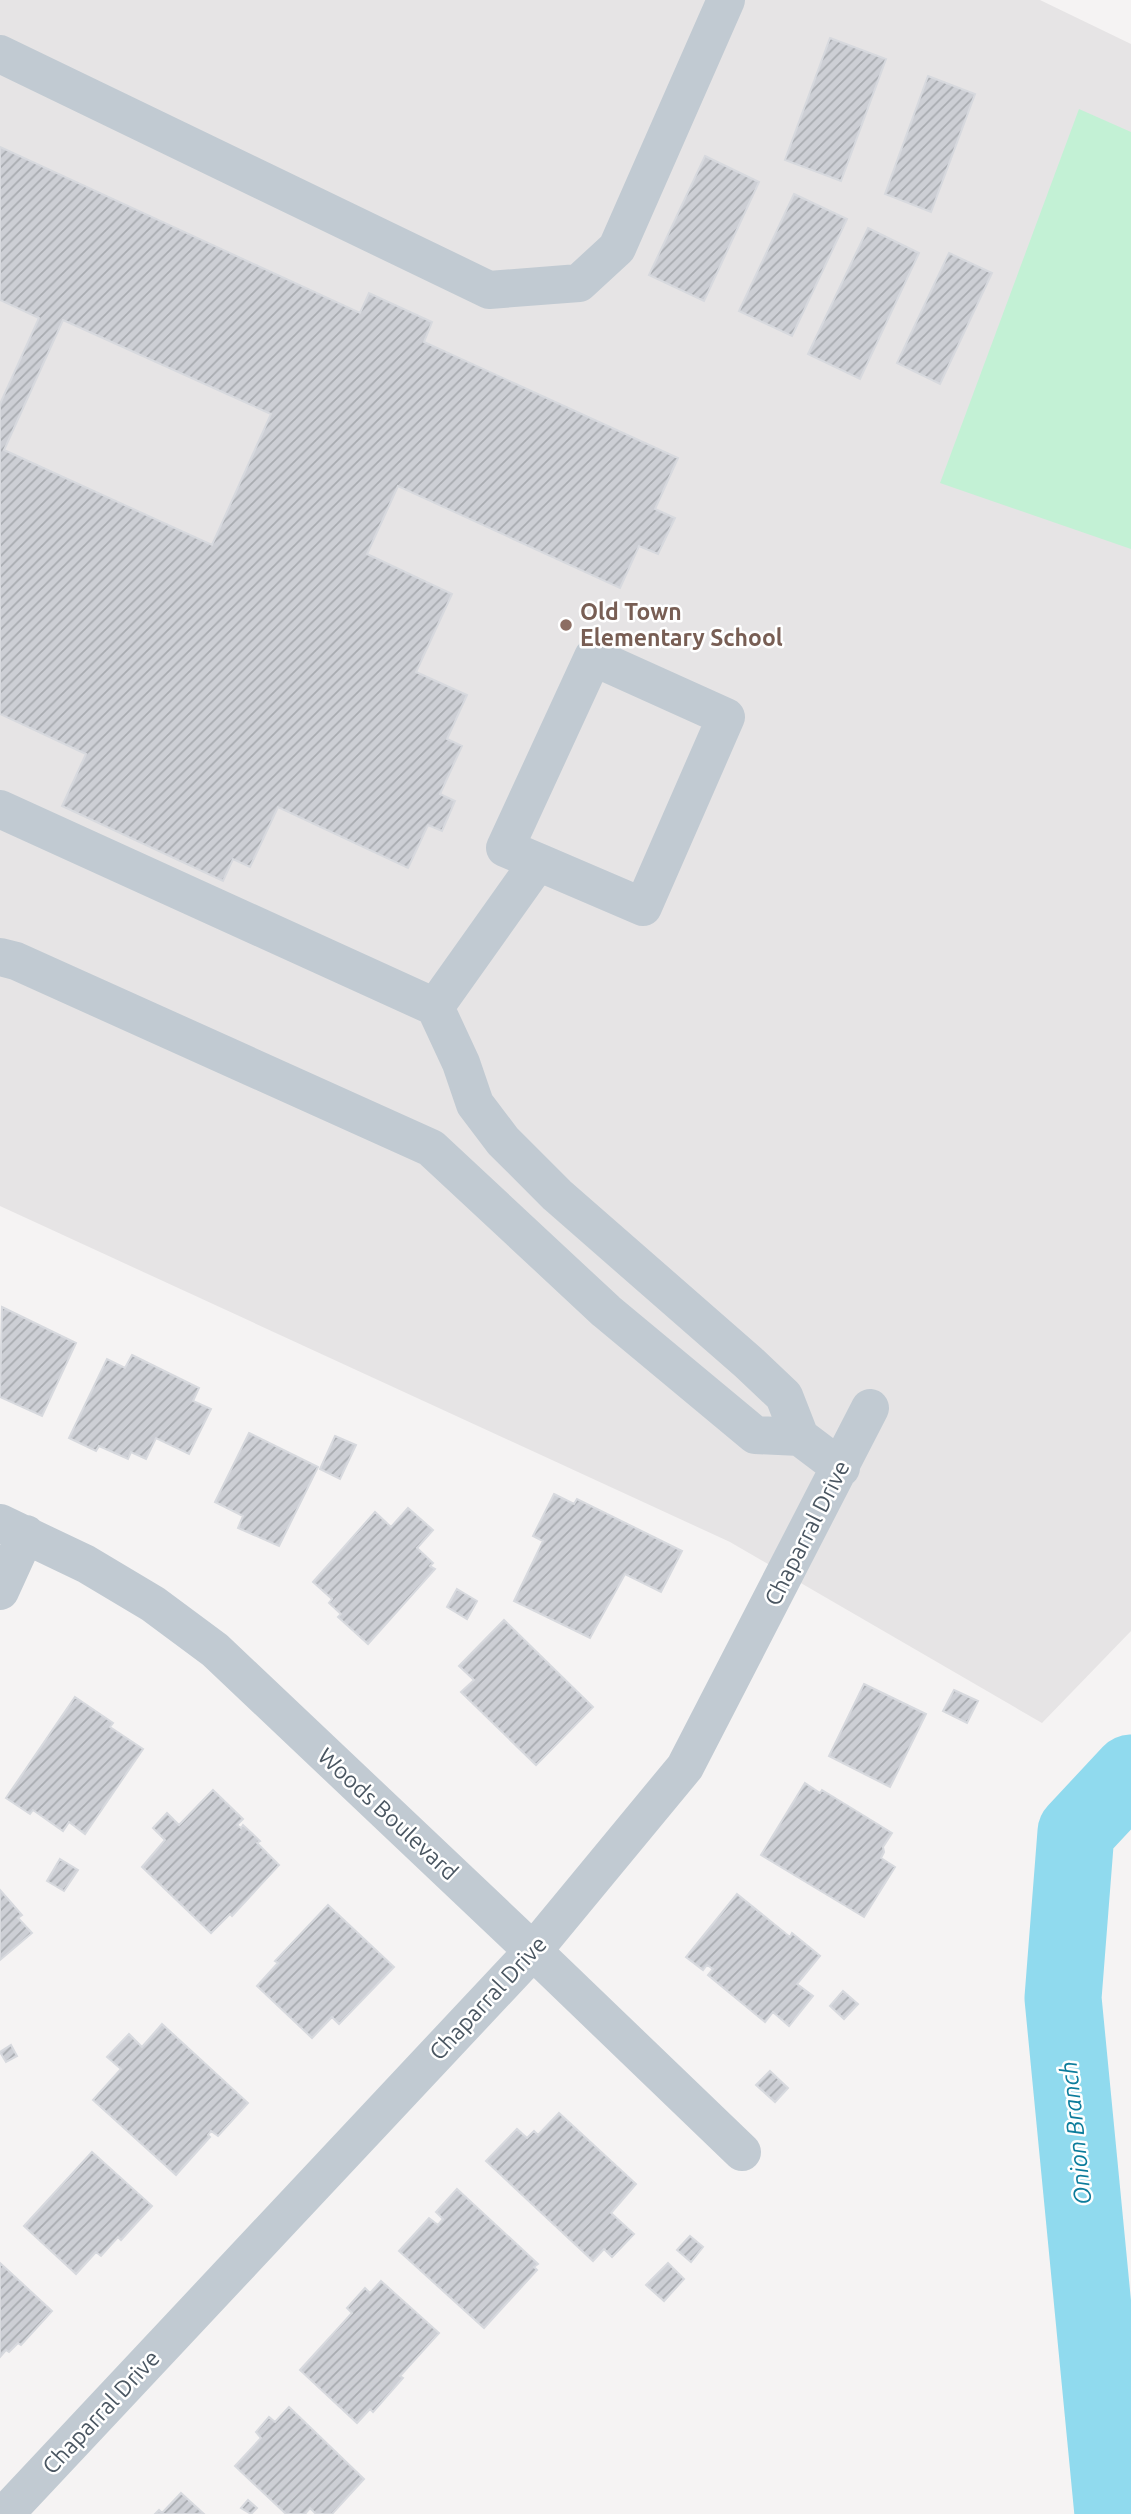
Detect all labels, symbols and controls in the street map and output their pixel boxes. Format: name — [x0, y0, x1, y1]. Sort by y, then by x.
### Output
place label: Old Town Elementary School — [580, 599, 783, 650]
marker: Old Town Elementary School — [558, 617, 574, 633]
street label: Chaparral Drive — [759, 1456, 854, 1609]
street label: Woods Boulevard — [313, 1743, 463, 1885]
street label: Chaparral Drive — [424, 1931, 551, 2064]
water label: Onion Branch — [1055, 2060, 1096, 2206]
street label: Chaparral Drive — [37, 2345, 164, 2478]

